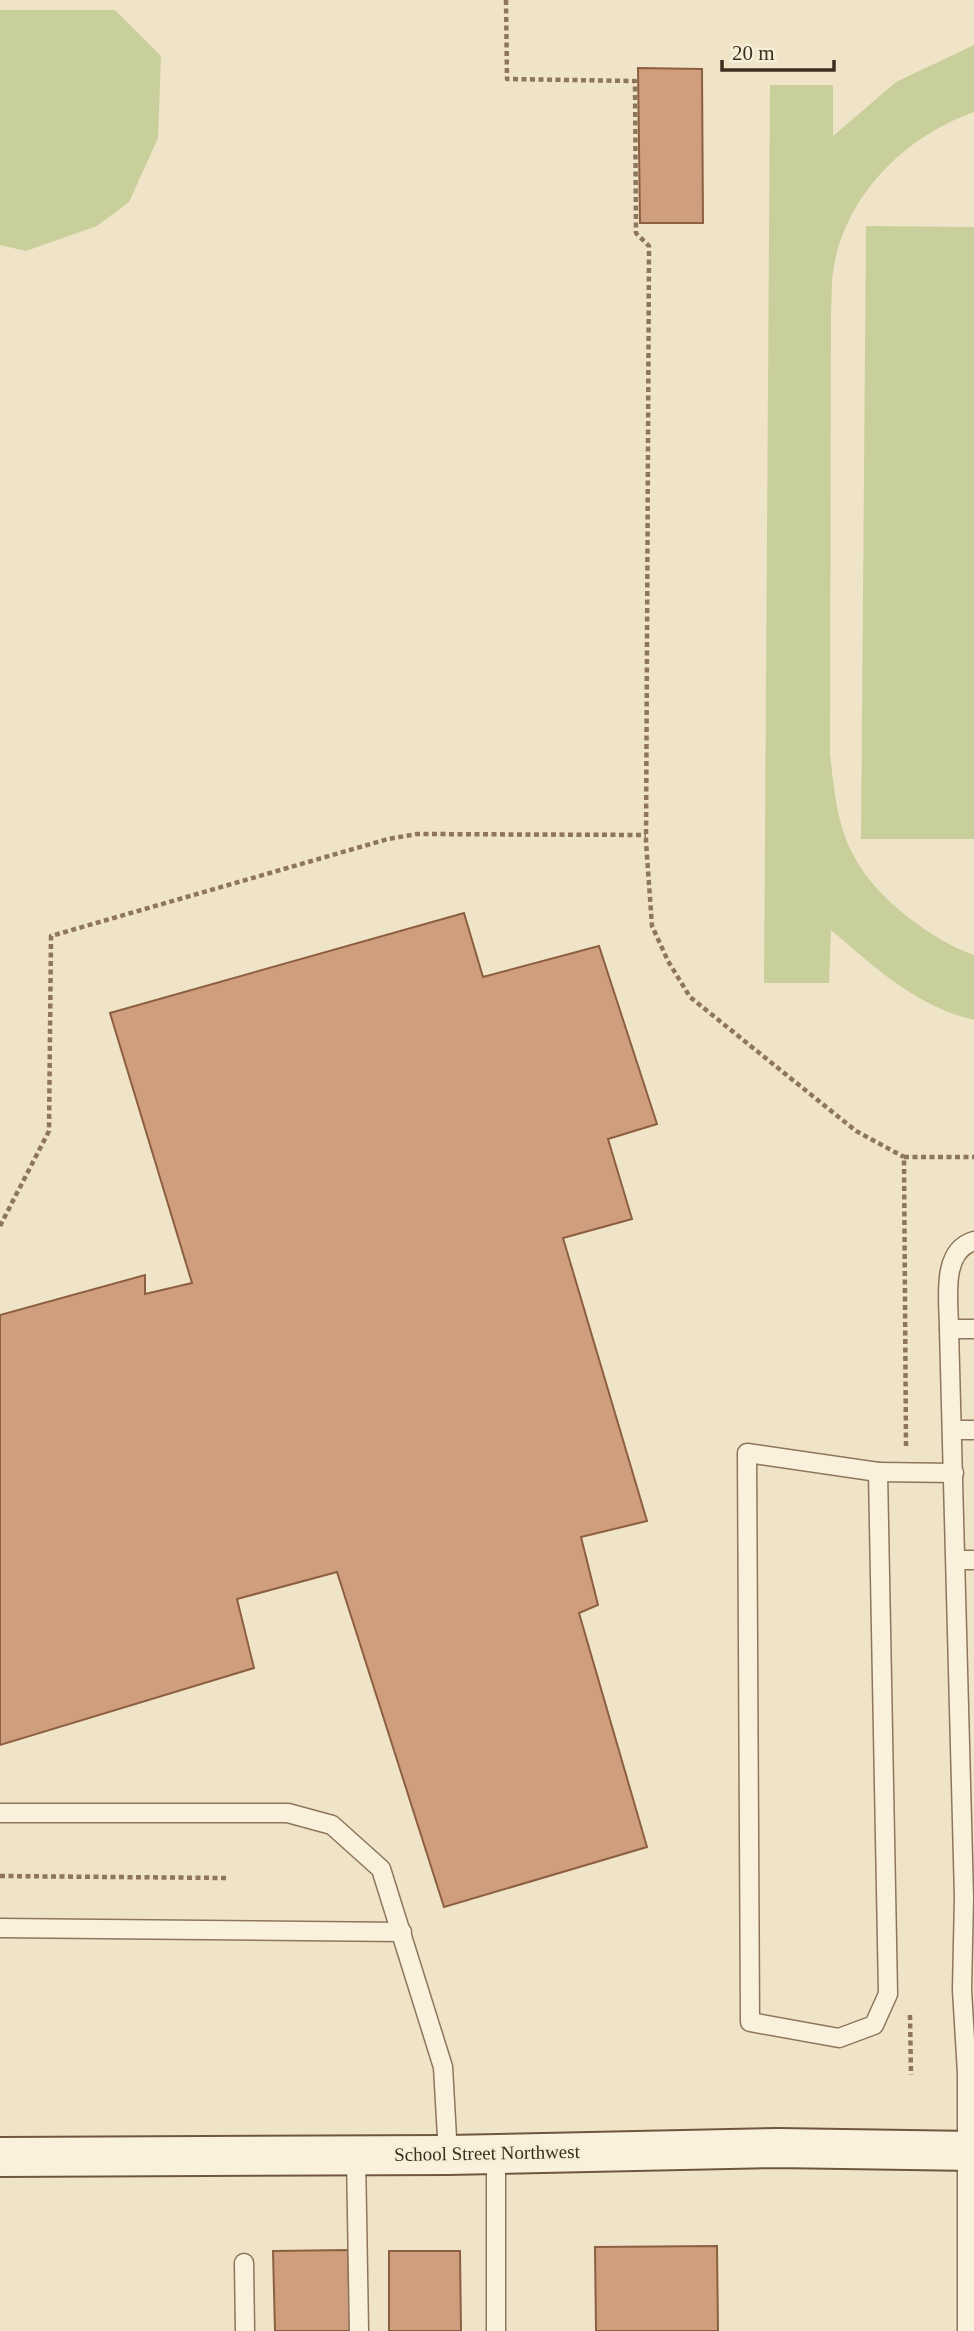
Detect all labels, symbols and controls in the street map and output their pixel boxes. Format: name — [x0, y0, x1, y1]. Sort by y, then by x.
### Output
scale bar — [722, 28, 834, 72]
text: 20 m — [732, 41, 775, 65]
street label: School Street Northwest — [394, 2141, 581, 2165]

